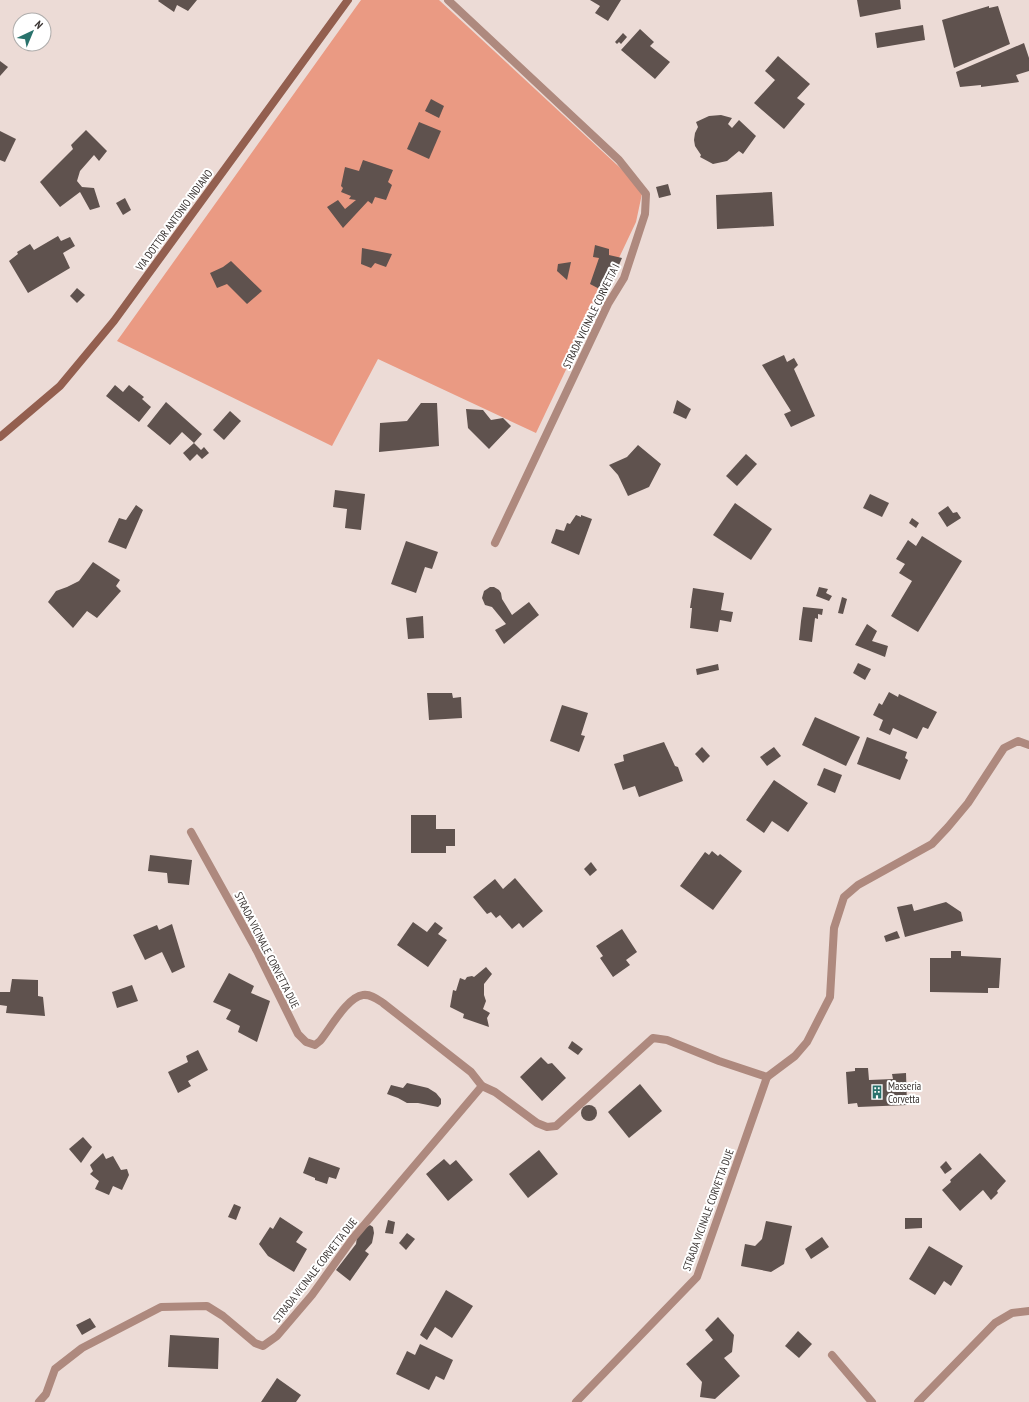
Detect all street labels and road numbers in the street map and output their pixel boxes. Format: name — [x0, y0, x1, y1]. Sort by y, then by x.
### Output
street label: VIA DOTTOR ANTONIO INDIANO — [132, 167, 215, 274]
street label: STRADA VICINALE CORVETTA I — [560, 261, 622, 371]
street label: STRADA VICINALE CORVETTA DUE — [232, 890, 303, 1011]
street label: STRADA VICINALE CORVETTA DUE — [679, 1147, 737, 1273]
street label: STRADA VICINALE CORVETTA DUE — [270, 1215, 360, 1325]

